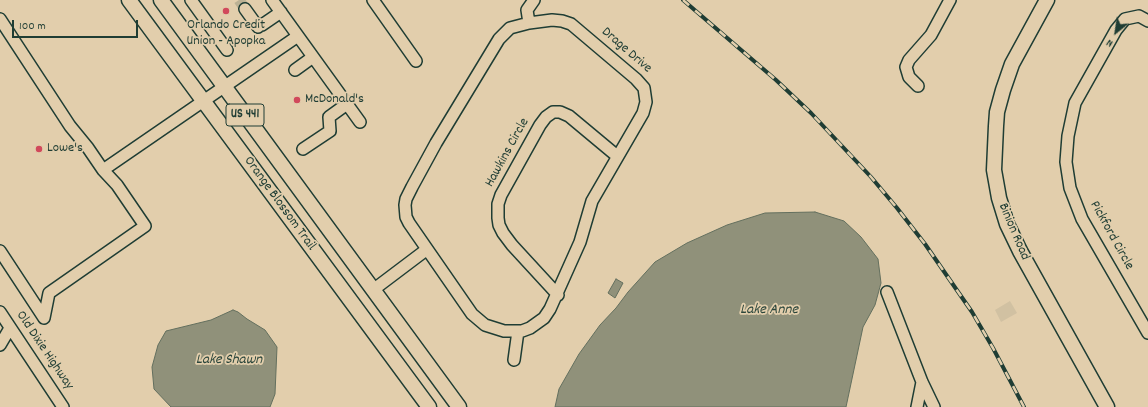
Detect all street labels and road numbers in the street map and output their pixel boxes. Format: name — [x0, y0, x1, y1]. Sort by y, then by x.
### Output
street label: Drage Drive — [597, 24, 655, 78]
road number: US 441 — [226, 104, 264, 126]
street label: Hawkins Circle — [482, 116, 534, 190]
street label: Orange Blossom Trail — [239, 154, 319, 254]
street label: Pickford Circle — [1085, 199, 1137, 273]
street label: Binion Road — [993, 201, 1033, 263]
street label: Old Dixie Highway — [11, 308, 77, 394]

